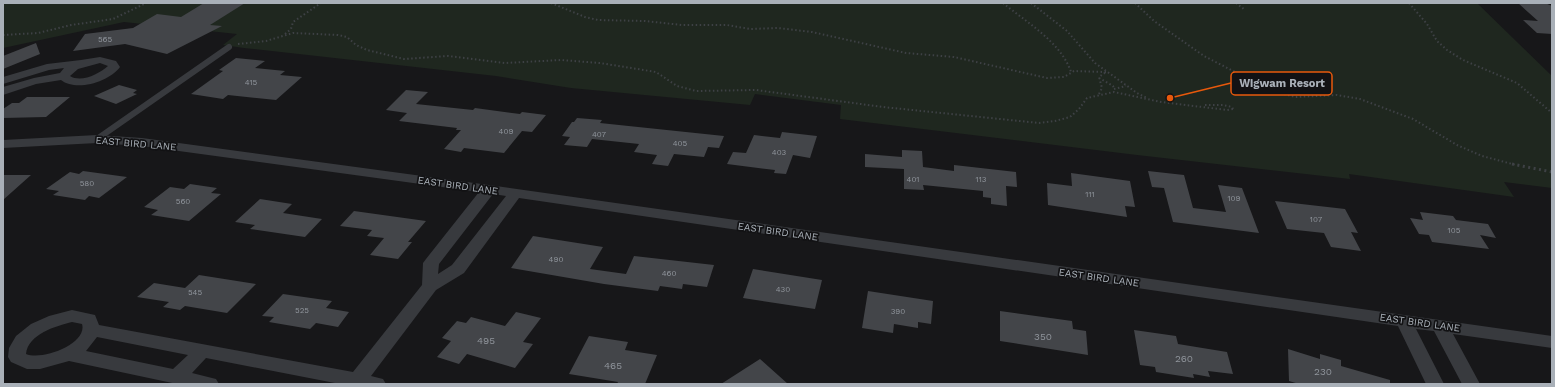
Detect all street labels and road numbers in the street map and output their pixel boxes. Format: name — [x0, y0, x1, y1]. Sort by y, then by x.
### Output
street label: EAST BIRD LANE — [95, 134, 177, 153]
street label: EAST BIRD LANE — [417, 174, 499, 197]
street label: EAST BIRD LANE — [737, 220, 819, 243]
street label: EAST BIRD LANE — [1058, 266, 1140, 289]
street label: EAST BIRD LANE — [1379, 311, 1461, 334]

